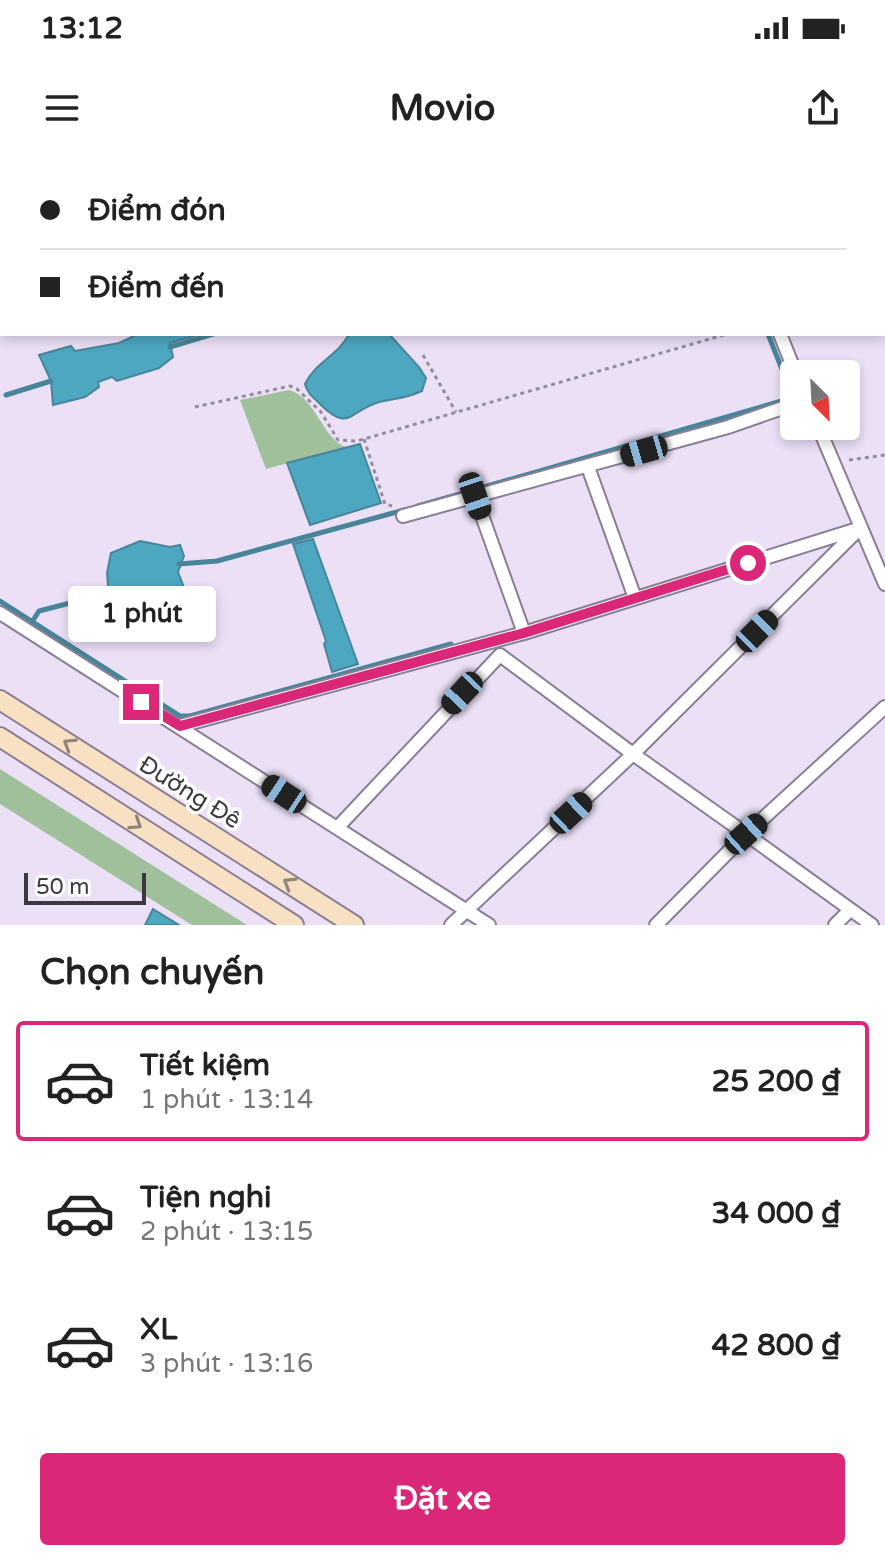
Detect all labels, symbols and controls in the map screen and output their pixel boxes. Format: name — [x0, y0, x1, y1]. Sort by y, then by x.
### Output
text: 13:12 — [40, 10, 123, 47]
icon: menu — [40, 86, 84, 130]
icon: share — [801, 86, 845, 130]
text: Movio — [390, 87, 495, 130]
text: Điểm đón — [88, 192, 226, 229]
text: Điểm đến — [88, 269, 225, 306]
north arrow — [780, 360, 860, 440]
map controls — [780, 360, 860, 440]
car — [618, 433, 670, 469]
car — [456, 469, 494, 523]
route start — [730, 545, 766, 581]
callout: 1 phút — [67, 586, 215, 642]
text: 1 phút — [102, 598, 183, 629]
car — [732, 606, 782, 656]
car — [437, 667, 487, 719]
route end — [123, 684, 159, 720]
one-way arrow — [63, 738, 78, 754]
street label: Đường Đê — [133, 750, 246, 835]
car — [257, 771, 311, 817]
car — [545, 788, 597, 838]
car — [720, 809, 772, 859]
one-way arrow — [128, 815, 142, 830]
scale bar — [24, 869, 146, 905]
text: 50 m — [36, 874, 90, 900]
one-way arrow — [283, 878, 297, 893]
text: Chọn chuyến — [40, 951, 264, 994]
icon: car — [44, 1045, 116, 1117]
text: Tiết kiệm — [140, 1047, 270, 1084]
text: 25 200 ₫ — [711, 1063, 841, 1100]
text: 1 phút · 13:14 — [140, 1084, 313, 1115]
icon: car — [44, 1177, 116, 1249]
text: Tiện nghi — [140, 1179, 271, 1216]
text: 34 000 ₫ — [711, 1195, 841, 1232]
text: 2 phút · 13:15 — [140, 1216, 313, 1247]
icon: car — [44, 1309, 116, 1381]
text: XL — [140, 1311, 177, 1348]
text: 42 800 ₫ — [711, 1327, 841, 1364]
text: 3 phút · 13:16 — [140, 1348, 313, 1379]
button: Đặt xe — [40, 1453, 845, 1545]

